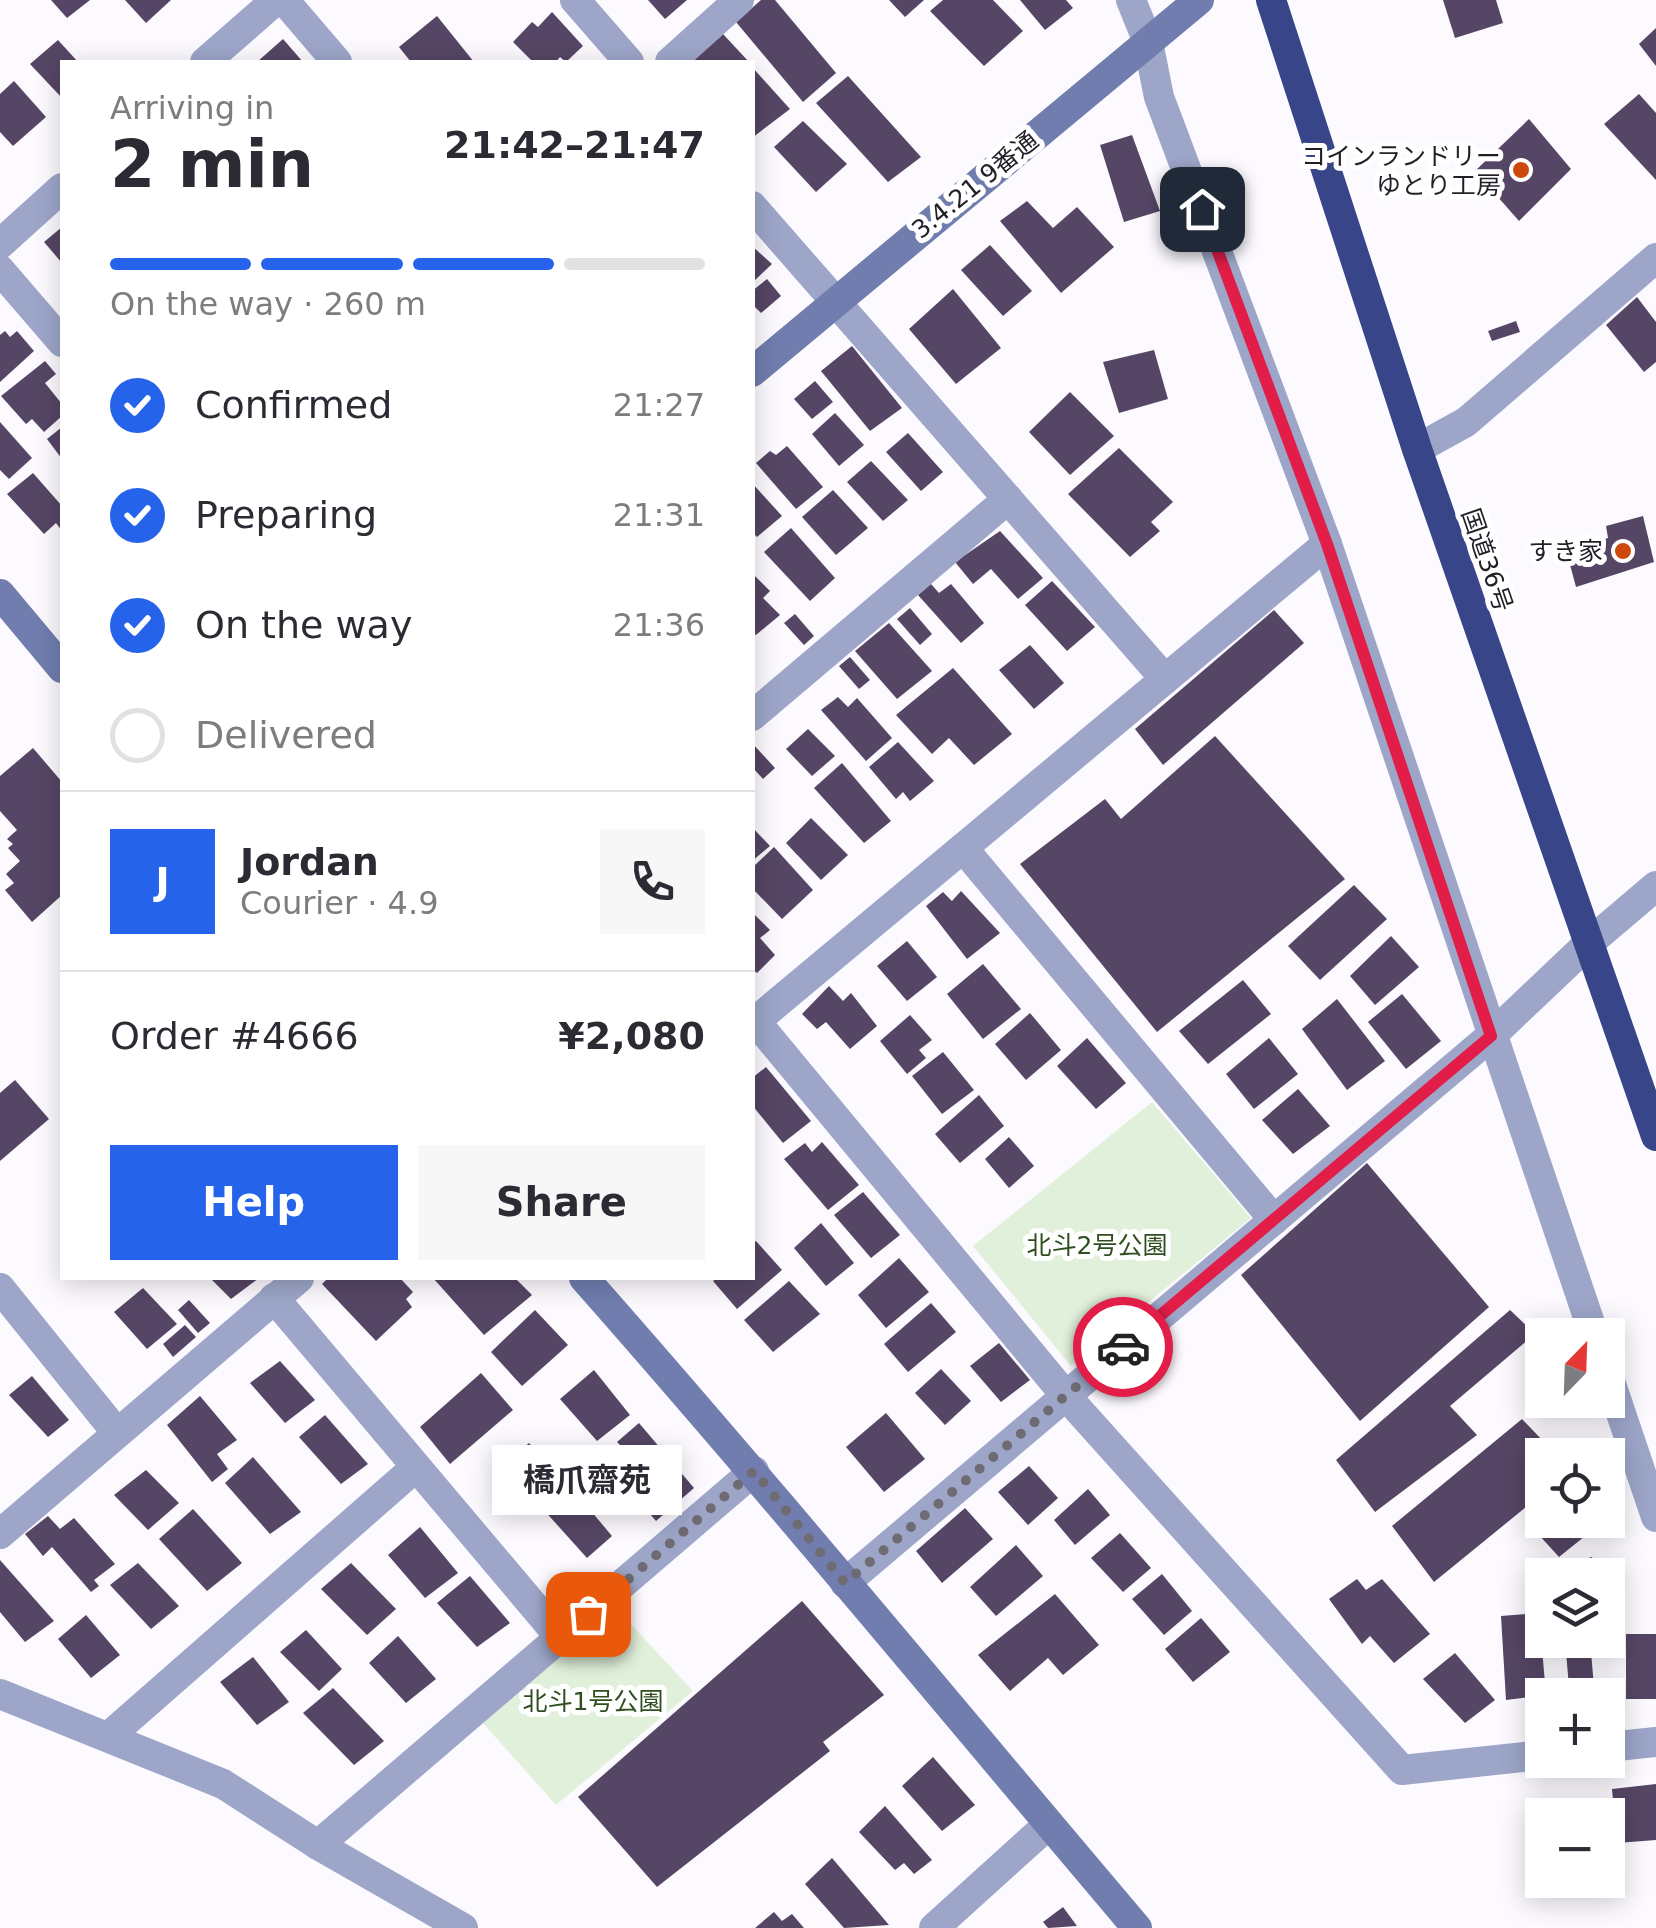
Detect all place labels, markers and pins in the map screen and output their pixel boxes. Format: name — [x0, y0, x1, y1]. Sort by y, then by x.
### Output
place label: コインランドリー ゆとり工房 — [1301, 142, 1501, 200]
marker: コインランドリー ゆとり工房 — [1510, 159, 1532, 181]
pin — [1160, 167, 1245, 252]
place label: すき家 — [1528, 537, 1603, 566]
marker: すき家 — [1612, 540, 1634, 562]
callout: 橋爪齋苑 — [493, 1444, 683, 1514]
pin — [546, 1572, 631, 1657]

